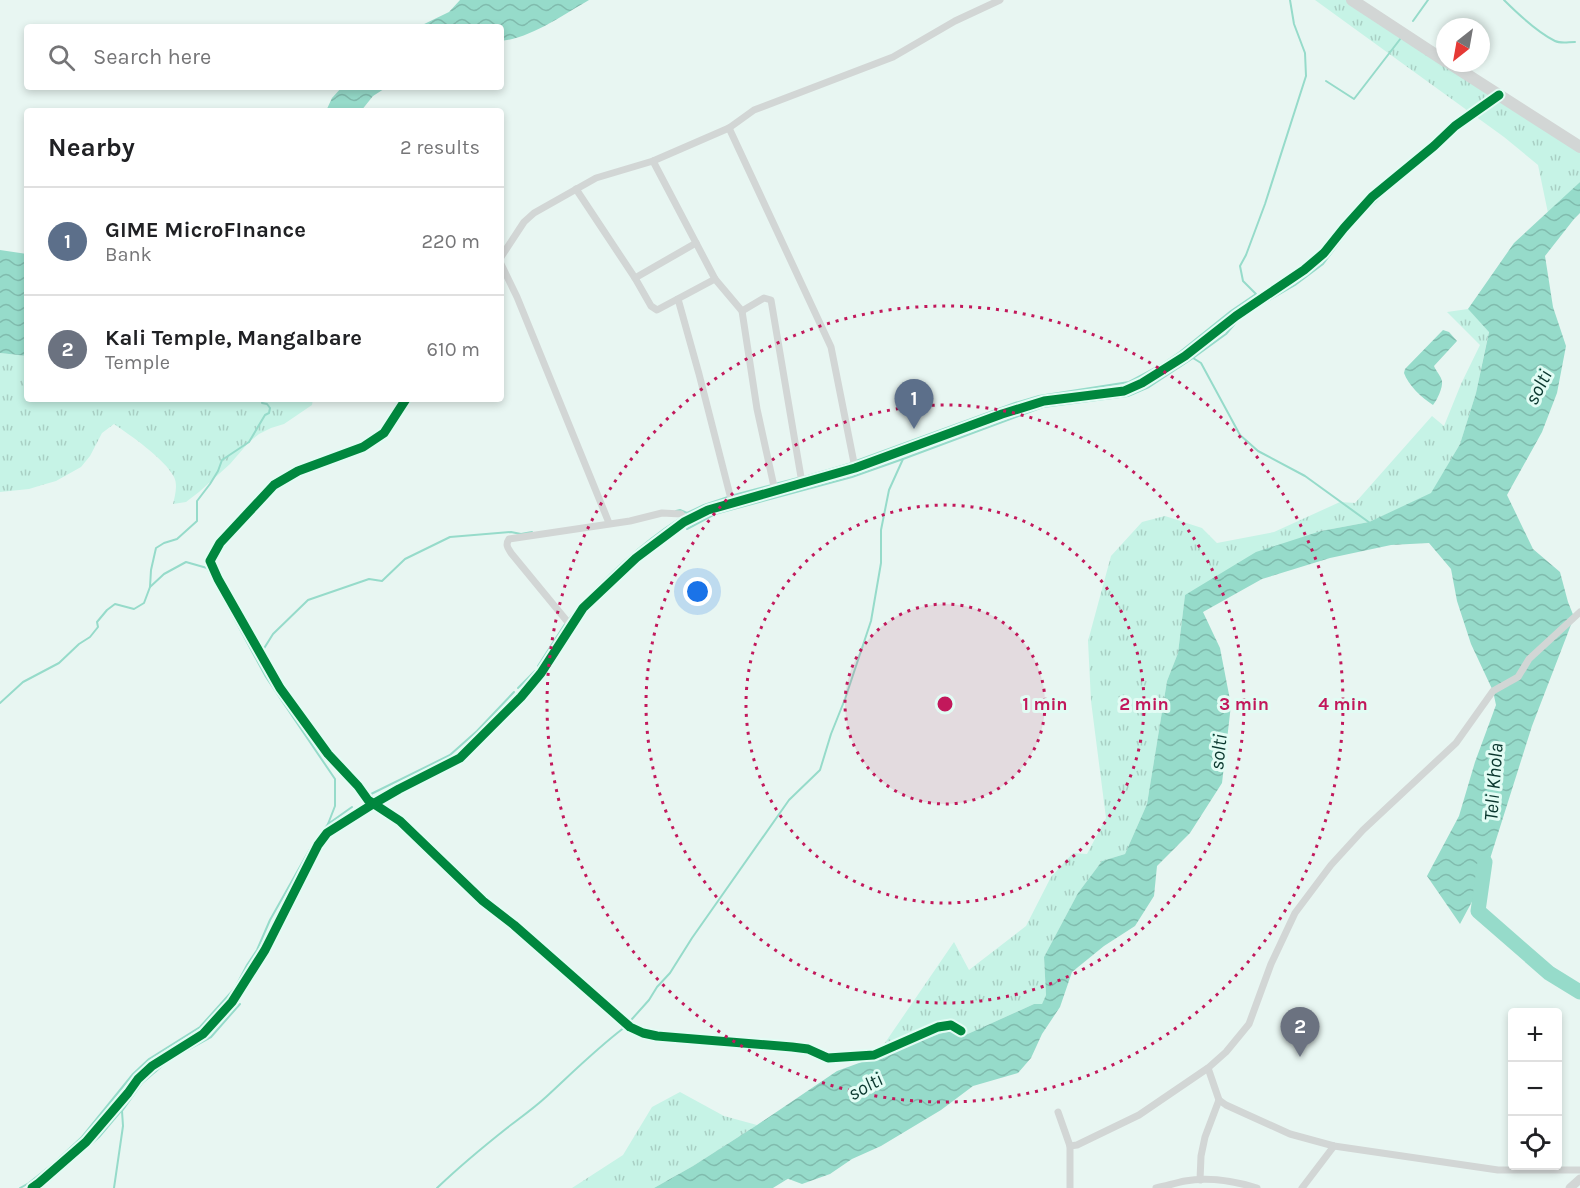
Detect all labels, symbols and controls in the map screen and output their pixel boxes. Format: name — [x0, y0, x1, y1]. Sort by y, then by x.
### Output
north arrow — [1436, 18, 1490, 72]
search box — [24, 24, 504, 90]
icon: search — [45, 41, 78, 74]
text: Search here — [93, 44, 211, 70]
text: Nearby — [48, 132, 135, 163]
text: 2 results — [400, 136, 480, 159]
text: GIME MicroFInance — [105, 217, 306, 243]
text: 1 — [64, 230, 71, 253]
text: 220 m — [421, 230, 480, 253]
text: Bank — [105, 243, 152, 266]
text: Kali Temple, Mangalbare — [105, 325, 362, 351]
text: 2 — [61, 338, 74, 361]
text: 610 m — [427, 338, 480, 361]
text: Temple — [105, 351, 170, 374]
water label: solti — [1520, 366, 1557, 409]
pin: 1 — [894, 380, 934, 429]
your location — [683, 577, 712, 606]
text: 1 min — [1022, 693, 1068, 715]
text: 2 min — [1119, 693, 1169, 715]
text: 3 min — [1219, 693, 1269, 715]
text: 4 min — [1318, 693, 1368, 715]
centre of rings — [935, 694, 955, 714]
water label: solti — [1205, 733, 1232, 771]
water label: Teli Khola — [1479, 742, 1508, 822]
pin: 2 — [1280, 1008, 1320, 1057]
map controls — [1508, 1008, 1562, 1170]
button: + — [1508, 1008, 1562, 1062]
button: − — [1508, 1062, 1562, 1116]
water label: solti — [844, 1068, 887, 1105]
button: locate — [1508, 1116, 1562, 1170]

